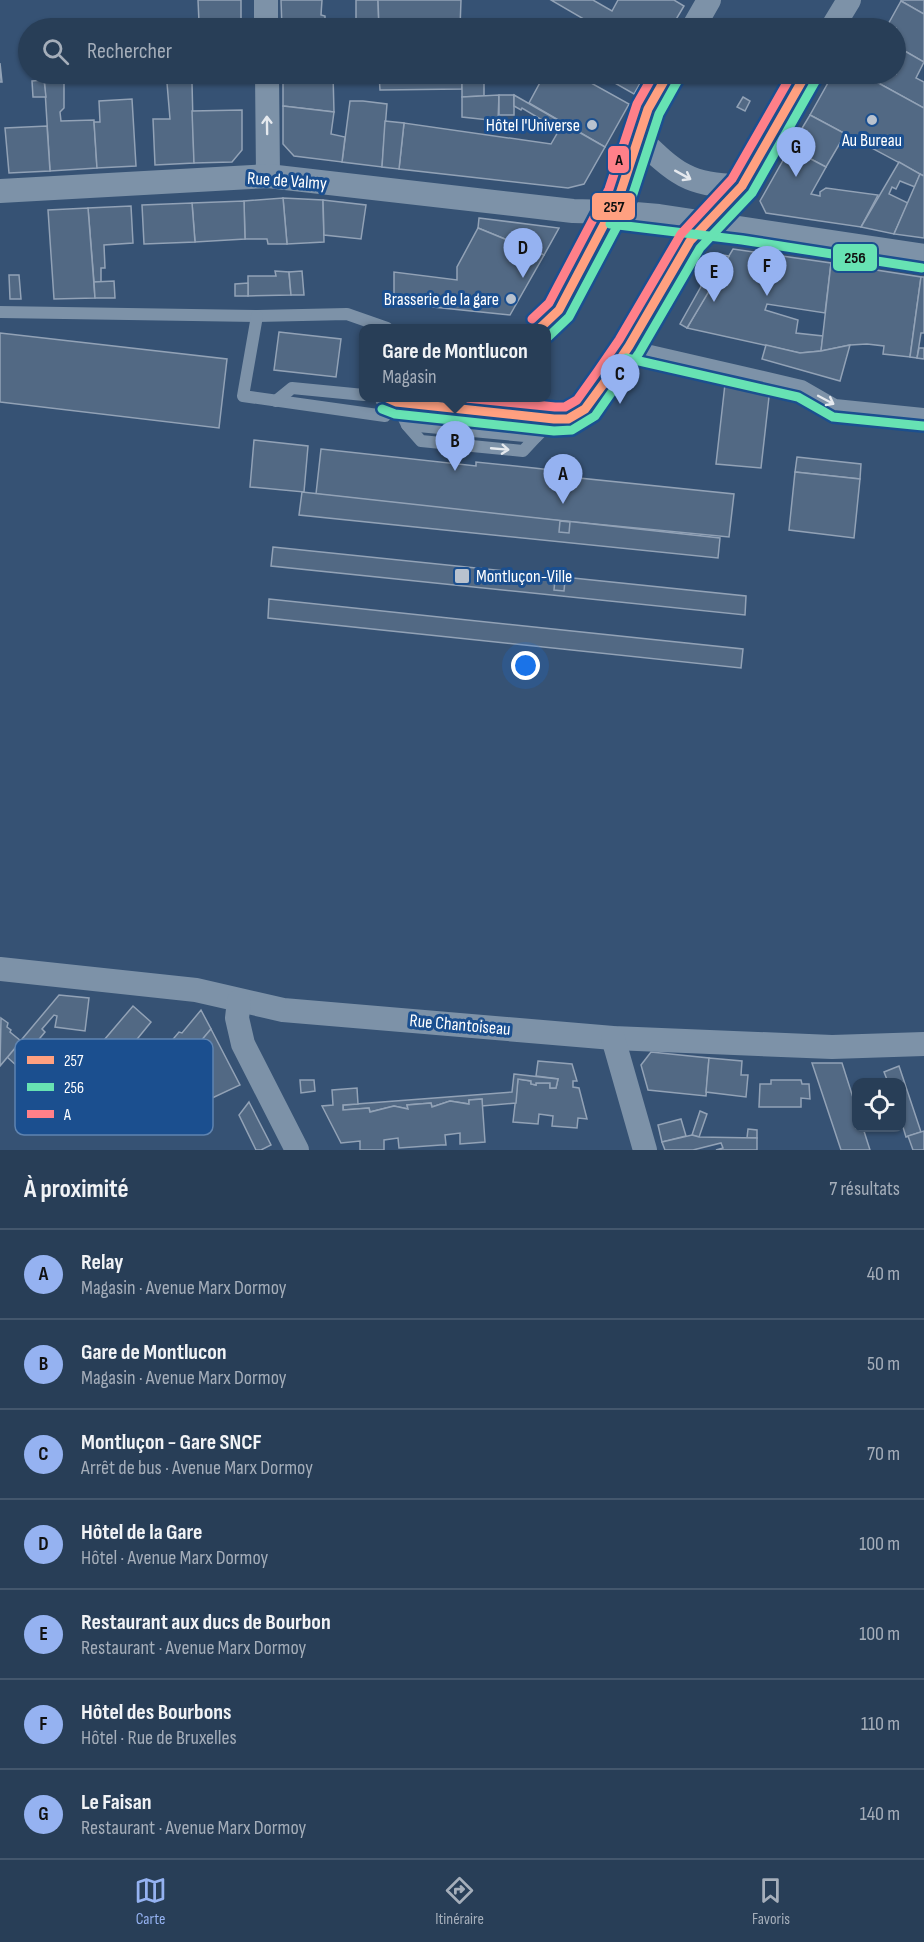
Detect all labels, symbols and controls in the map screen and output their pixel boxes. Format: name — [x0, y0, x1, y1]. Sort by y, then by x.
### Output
search box — [18, 18, 906, 84]
icon: search — [39, 35, 72, 68]
text: Rechercher — [87, 38, 172, 65]
marker: Au Bureau — [865, 113, 879, 127]
one-way arrow — [262, 115, 273, 135]
place label: Hôtel l'Universe — [486, 115, 580, 136]
marker: Hôtel l'Universe — [585, 118, 599, 132]
pin: G — [776, 128, 816, 177]
place label: Au Bureau — [841, 130, 902, 151]
line badge: A — [607, 145, 630, 174]
text: A — [614, 151, 623, 170]
street label: Rue de Valmy — [246, 168, 328, 194]
one-way arrow — [673, 170, 691, 181]
line badge: 257 — [591, 192, 636, 221]
text: 257 — [604, 198, 625, 217]
pin: D — [504, 228, 542, 278]
line badge: 256 — [832, 243, 878, 272]
pin: F — [748, 246, 786, 296]
text: 256 — [844, 249, 866, 268]
pin: E — [694, 252, 734, 302]
place label: Brasserie de la gare — [384, 289, 499, 310]
marker: Brasserie de la gare — [504, 292, 518, 306]
popup — [359, 324, 551, 402]
text: Gare de Montlucon — [382, 338, 528, 365]
pin: C — [600, 354, 640, 404]
text: Magasin — [382, 365, 437, 389]
one-way arrow — [817, 395, 835, 406]
pin: B — [436, 422, 474, 471]
one-way arrow — [489, 444, 509, 455]
pin: A — [544, 454, 582, 504]
place label: Montluçon-Ville — [476, 566, 572, 587]
marker: Montluçon-Ville — [453, 567, 471, 585]
your location — [511, 651, 540, 680]
street label: Rue Chantoiseau — [409, 1010, 511, 1040]
legend — [15, 1039, 213, 1135]
text: 257 — [64, 1052, 84, 1071]
map controls — [852, 1078, 906, 1132]
button: locate — [852, 1078, 906, 1132]
text: 256 — [64, 1079, 84, 1098]
text: A — [63, 1106, 71, 1125]
text: À proximité — [24, 1174, 129, 1205]
text: 7 résultats — [829, 1177, 900, 1201]
text: Relay — [81, 1249, 123, 1276]
text: A — [39, 1262, 48, 1286]
text: 40 m — [867, 1262, 900, 1286]
text: Magasin · Avenue Marx Dormoy — [81, 1276, 287, 1300]
text: Gare de Montlucon — [81, 1339, 227, 1366]
text: B — [39, 1352, 48, 1376]
text: 50 m — [867, 1352, 900, 1376]
text: Magasin · Avenue Marx Dormoy — [81, 1366, 287, 1390]
text: Montluçon - Gare SNCF — [81, 1429, 262, 1456]
text: C — [38, 1442, 49, 1466]
text: 70 m — [867, 1442, 900, 1466]
text: Arrêt de bus · Avenue Marx Dormoy — [81, 1456, 313, 1480]
text: Hôtel de la Gare — [81, 1519, 203, 1546]
text: D — [38, 1532, 49, 1556]
text: 100 m — [859, 1532, 900, 1556]
text: Hôtel · Avenue Marx Dormoy — [81, 1546, 268, 1570]
text: Restaurant aux ducs de Bourbon — [81, 1609, 331, 1636]
text: E — [39, 1622, 48, 1646]
text: 100 m — [859, 1622, 900, 1646]
text: Restaurant · Avenue Marx Dormoy — [81, 1636, 306, 1660]
text: Hôtel des Bourbons — [81, 1699, 231, 1726]
text: F — [39, 1712, 48, 1736]
text: 110 m — [861, 1712, 900, 1736]
text: Hôtel · Rue de Bruxelles — [81, 1726, 237, 1750]
text: Le Faisan — [81, 1789, 152, 1816]
text: G — [38, 1802, 49, 1826]
text: 140 m — [860, 1802, 900, 1826]
text: Restaurant · Avenue Marx Dormoy — [81, 1816, 306, 1840]
tab: Carte — [134, 1874, 167, 1929]
tab: Itinéraire — [435, 1874, 484, 1929]
tab: Favoris — [752, 1874, 790, 1929]

